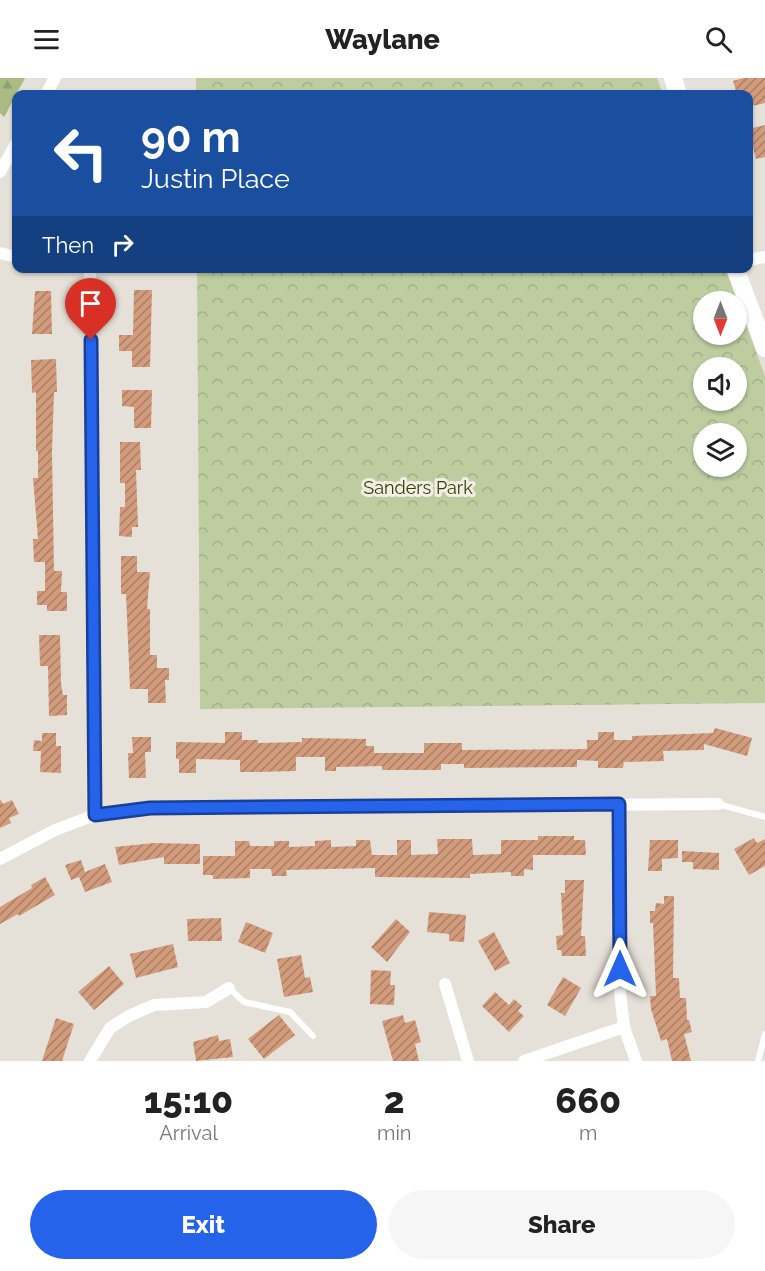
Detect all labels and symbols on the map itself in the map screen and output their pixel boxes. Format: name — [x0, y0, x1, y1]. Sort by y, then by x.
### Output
pin — [65, 278, 116, 340]
north arrow — [693, 291, 747, 345]
park label: Sanders Park — [363, 477, 473, 498]
position arrow — [588, 937, 652, 1001]

